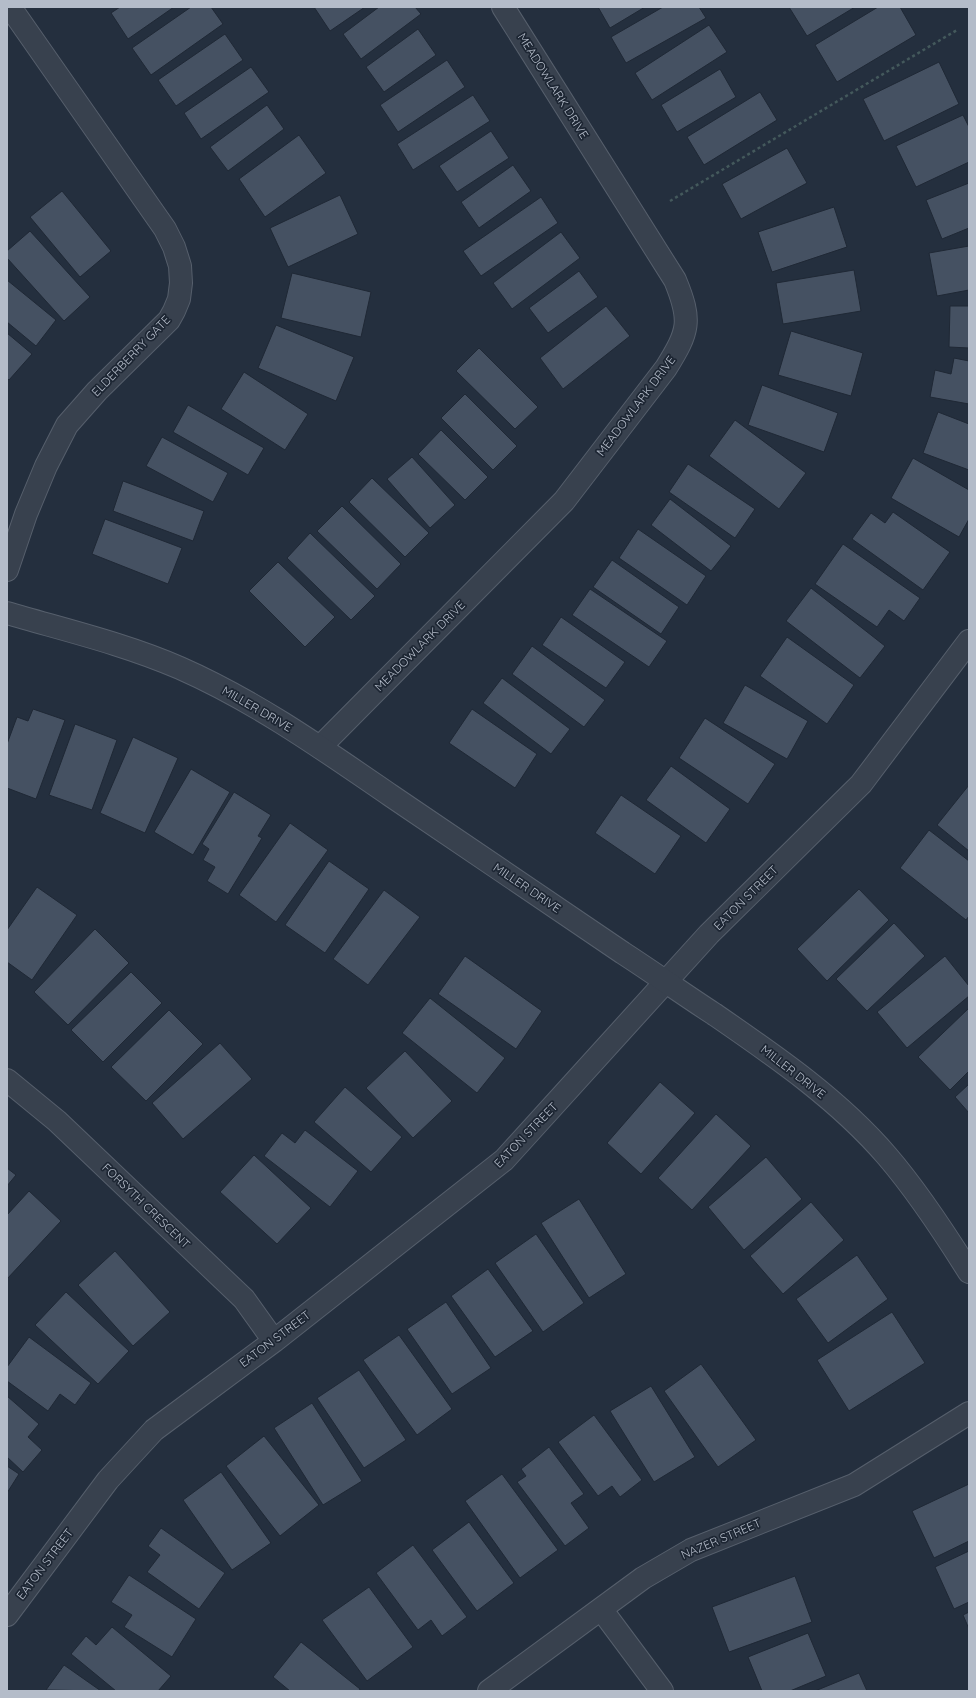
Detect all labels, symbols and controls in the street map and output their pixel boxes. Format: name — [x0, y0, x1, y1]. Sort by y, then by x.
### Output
street label: MEADOWLARK DRIVE — [515, 30, 592, 142]
street label: ELDERBERRY GATE — [88, 312, 173, 399]
street label: MEADOWLARK DRIVE — [593, 352, 678, 459]
street label: MEADOWLARK DRIVE — [371, 597, 468, 694]
street label: MILLER DRIVE — [220, 682, 295, 735]
street label: MILLER DRIVE — [491, 859, 564, 916]
street label: EATON STREET — [710, 862, 781, 933]
street label: MILLER DRIVE — [758, 1042, 829, 1102]
street label: EATON STREET — [491, 1099, 561, 1170]
street label: FORSYTH CRESCENT — [99, 1160, 193, 1252]
street label: EATON STREET — [236, 1307, 313, 1370]
street label: NAZER STREET — [679, 1515, 763, 1562]
street label: EATON STREET — [13, 1525, 76, 1602]

